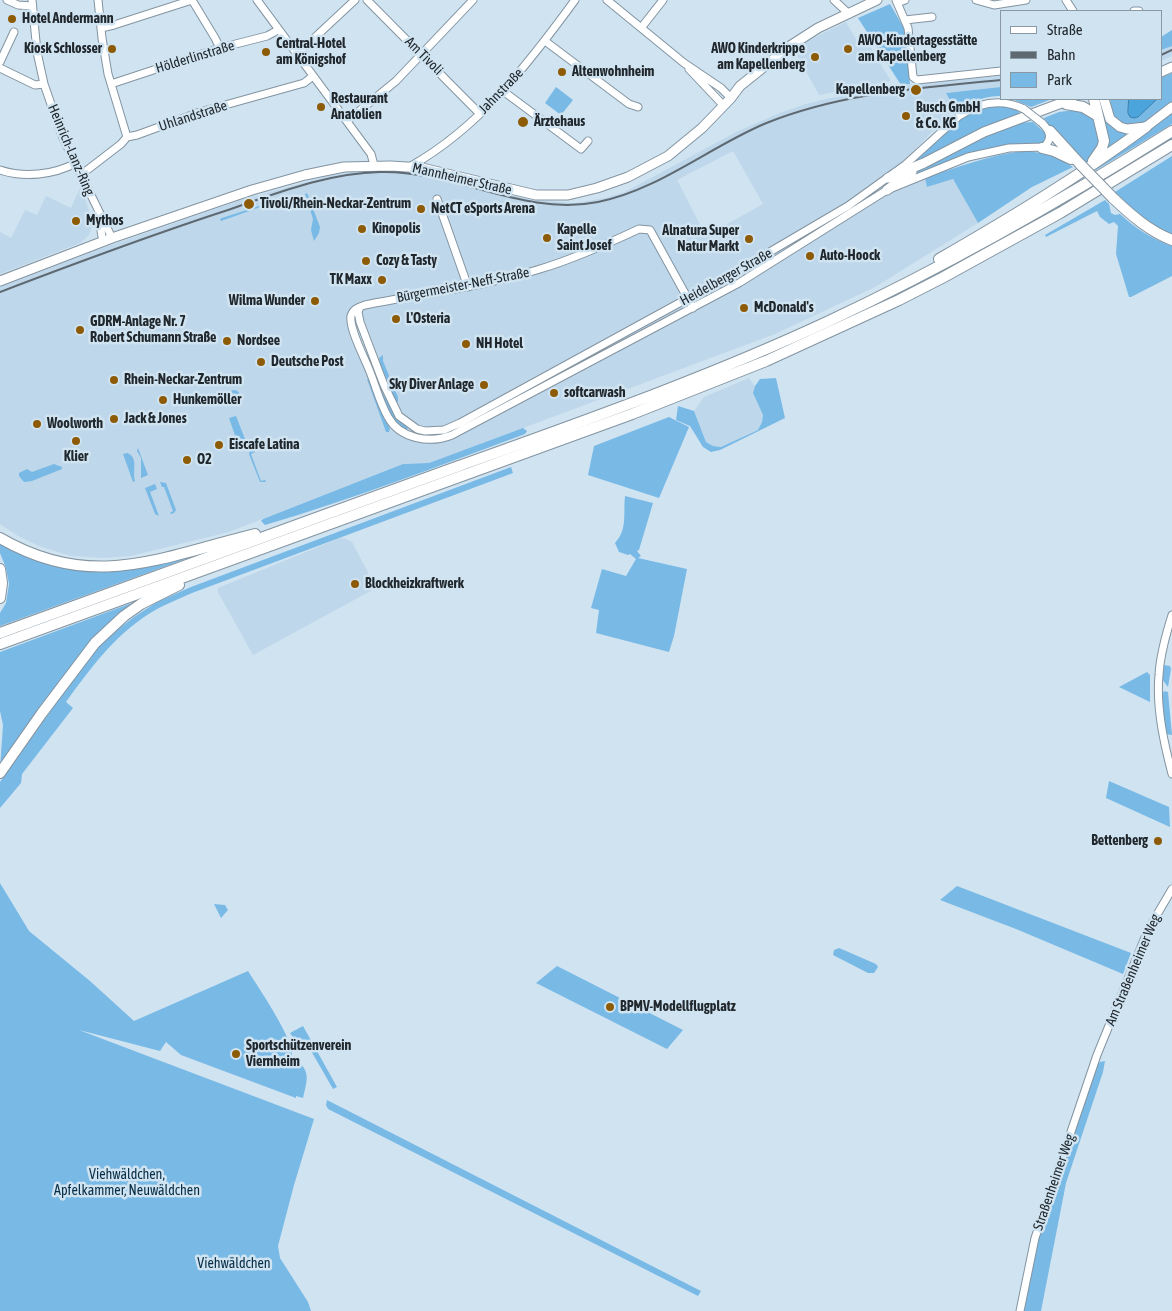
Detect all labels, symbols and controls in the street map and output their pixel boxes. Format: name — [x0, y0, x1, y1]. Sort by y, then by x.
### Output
legend — [1000, 10, 1162, 100]
place label: Hotel Andermann — [22, 11, 114, 27]
marker: Hotel Andermann — [6, 13, 18, 25]
text: Straße — [1047, 21, 1083, 38]
street label: Am Tivoli — [401, 33, 447, 79]
place label: AWO-Kindertagesstätte am Kapellenberg — [858, 33, 977, 65]
place label: Central-Hotel am Königshof — [276, 36, 346, 68]
street label: Hölderlinstraße — [154, 37, 236, 77]
place label: Kiosk Schlosser — [24, 41, 102, 57]
place label: AWO Kinderkrippe am Kapellenberg — [711, 41, 805, 74]
marker: Kiosk Schlosser — [106, 43, 118, 55]
marker: AWO-Kindertagesstätte am Kapellenberg — [842, 43, 854, 55]
marker: Central-Hotel am Königshof — [260, 46, 272, 58]
text: Bahn — [1047, 46, 1076, 63]
marker: AWO Kinderkrippe am Kapellenberg — [809, 51, 821, 63]
place label: Altenwohnheim — [572, 64, 654, 80]
street label: Jahnstraße — [475, 65, 527, 117]
marker: Altenwohnheim — [556, 66, 568, 78]
text: Park — [1047, 71, 1072, 88]
place label: Kapellenberg — [836, 82, 905, 98]
marker: Kapellenberg — [909, 83, 923, 97]
place label: Restaurant Anatolien — [331, 91, 388, 124]
street label: Uhlandstraße — [157, 97, 229, 135]
place label: Busch GmbH & Co. KG — [916, 100, 980, 132]
marker: Restaurant Anatolien — [315, 101, 327, 113]
street label: Heinrich-Lanz-Ring — [44, 102, 98, 198]
marker: Busch GmbH & Co. KG — [900, 110, 912, 122]
place label: Ärztehaus — [534, 114, 585, 130]
marker: Ärztehaus — [516, 115, 530, 129]
street label: Mannheimer Straße — [411, 159, 513, 199]
place label: Tivoli/Rhein-Neckar-Zentrum — [260, 196, 411, 212]
marker: Tivoli/Rhein-Neckar-Zentrum — [242, 197, 256, 211]
place label: NetCT eSports Arena — [431, 201, 535, 217]
marker: NetCT eSports Arena — [415, 203, 427, 215]
place label: Mythos — [86, 213, 123, 229]
marker: Mythos — [70, 215, 82, 227]
place label: Kinopolis — [372, 221, 421, 237]
place label: Kapelle Saint Josef — [557, 222, 612, 254]
marker: Kinopolis — [356, 223, 368, 235]
place label: Alnatura Super Natur Markt — [662, 223, 739, 256]
marker: Kapelle Saint Josef — [541, 232, 553, 244]
marker: Alnatura Super Natur Markt — [743, 233, 755, 245]
street label: Heidelberger Straße — [677, 245, 775, 309]
place label: Auto-Hoock — [820, 248, 880, 264]
marker: Auto-Hoock — [804, 250, 816, 262]
place label: Cozy & Tasty — [376, 253, 437, 269]
marker: Cozy & Tasty — [360, 255, 372, 267]
street label: Bürgermeister-Neff-Straße — [395, 264, 531, 306]
place label: TK Maxx — [330, 272, 372, 288]
marker: TK Maxx — [376, 274, 388, 286]
place label: Wilma Wunder — [229, 293, 305, 309]
marker: Wilma Wunder — [309, 295, 321, 307]
place label: McDonald's — [754, 300, 814, 316]
marker: McDonald's — [738, 302, 750, 314]
place label: L'Osteria — [406, 311, 450, 327]
marker: L'Osteria — [390, 313, 402, 325]
place label: GDRM-Anlage Nr. 7 Robert Schumann Straße — [90, 314, 216, 347]
marker: GDRM-Anlage Nr. 7 Robert Schumann Straße — [74, 324, 86, 336]
place label: Nordsee — [237, 333, 280, 349]
marker: Nordsee — [221, 335, 233, 347]
place label: NH Hotel — [476, 336, 523, 352]
marker: NH Hotel — [460, 338, 472, 350]
place label: Deutsche Post — [271, 354, 343, 370]
marker: Deutsche Post — [255, 356, 267, 368]
place label: Rhein-Neckar-Zentrum — [124, 372, 242, 388]
marker: Rhein-Neckar-Zentrum — [108, 374, 120, 386]
place label: Sky Diver Anlage — [389, 377, 474, 393]
marker: Sky Diver Anlage — [478, 379, 490, 391]
place label: softcarwash — [564, 385, 626, 401]
marker: softcarwash — [548, 387, 560, 399]
place label: Hunkemöller — [173, 392, 241, 408]
marker: Hunkemöller — [157, 394, 169, 406]
place label: Jack & Jones — [124, 411, 187, 427]
marker: Jack & Jones — [108, 413, 120, 425]
place label: Woolworth — [47, 416, 103, 432]
marker: Woolworth — [31, 418, 43, 430]
marker: Klier — [70, 435, 82, 447]
place label: Eiscafe Latina — [229, 437, 299, 453]
marker: Eiscafe Latina — [213, 439, 225, 451]
place label: Klier — [64, 449, 88, 465]
place label: O2 — [197, 452, 212, 468]
marker: O2 — [181, 454, 193, 466]
place label: Blockheizkraftwerk — [365, 576, 464, 592]
marker: Blockheizkraftwerk — [349, 578, 361, 590]
place label: Bettenberg — [1091, 833, 1148, 849]
marker: Bettenberg — [1152, 835, 1164, 847]
street label: Am Straßenheimer Weg — [1102, 912, 1164, 1028]
place label: BPMV-Modellflugplatz — [620, 999, 736, 1015]
marker: BPMV-Modellflugplatz — [604, 1001, 616, 1013]
place label: Sportschützenverein Viernheim — [246, 1038, 351, 1070]
marker: Sportschützenverein Viernheim — [230, 1048, 242, 1060]
street label: Straßenheimer Weg — [1030, 1132, 1078, 1232]
park label: Viehwäldchen, Apfelkammer, Neuwäldchen — [54, 1167, 200, 1200]
park label: Viehwäldchen — [197, 1256, 271, 1272]

